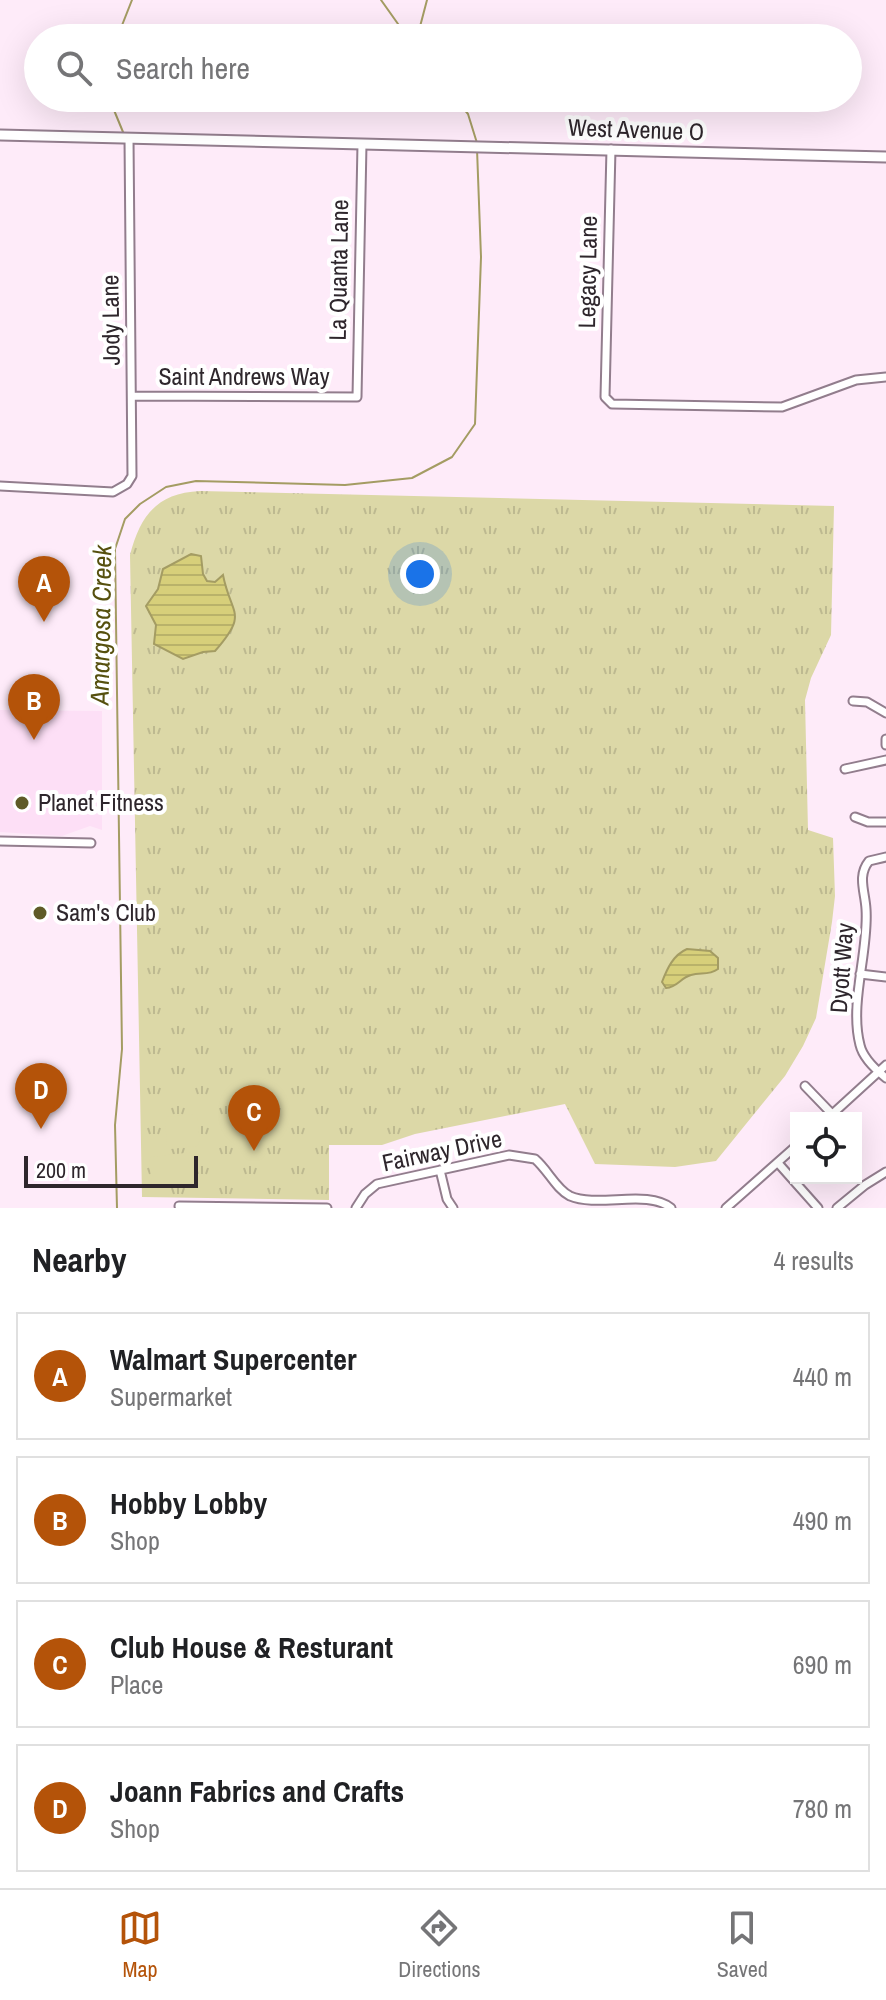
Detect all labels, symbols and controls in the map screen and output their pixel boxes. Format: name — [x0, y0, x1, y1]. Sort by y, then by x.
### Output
search box — [24, 24, 862, 112]
icon: search — [52, 46, 96, 90]
text: Search here — [116, 48, 250, 88]
street label: West Avenue O — [567, 111, 705, 147]
street label: La Quanta Lane — [321, 199, 355, 341]
street label: Legacy Lane — [570, 215, 604, 329]
street label: Jody Lane — [93, 274, 127, 366]
street label: Saint Andrews Way — [158, 360, 330, 392]
water label: Amargosa Creek — [82, 543, 119, 706]
your location — [400, 554, 440, 594]
pin: A — [18, 556, 70, 622]
pin: B — [8, 674, 60, 740]
place label: Planet Fitness — [38, 786, 164, 818]
marker: Planet Fitness — [13, 794, 31, 812]
place label: Sam's Club — [56, 896, 156, 928]
marker: Sam's Club — [31, 904, 49, 922]
street label: Dyott Way — [822, 922, 860, 1014]
pin: D — [15, 1063, 67, 1129]
pin: C — [228, 1085, 280, 1151]
map controls — [790, 1112, 862, 1184]
button: locate — [790, 1112, 862, 1184]
street label: Fairway Drive — [379, 1122, 505, 1178]
scale bar — [24, 1152, 198, 1188]
text: 200 m — [36, 1155, 86, 1185]
text: Nearby — [32, 1237, 127, 1283]
text: 4 results — [773, 1243, 854, 1278]
text: Walmart Supercenter — [110, 1339, 357, 1379]
text: A — [52, 1359, 68, 1394]
text: 440 m — [793, 1359, 852, 1394]
text: Supermarket — [110, 1379, 232, 1414]
text: Hobby Lobby — [110, 1483, 267, 1523]
text: B — [52, 1503, 68, 1538]
text: 490 m — [793, 1503, 852, 1538]
text: Shop — [110, 1523, 160, 1558]
text: Club House & Resturant — [110, 1627, 393, 1667]
text: C — [52, 1647, 68, 1682]
text: 690 m — [793, 1647, 852, 1682]
text: Place — [110, 1667, 163, 1702]
text: Joann Fabrics and Crafts — [110, 1771, 404, 1811]
text: D — [52, 1791, 68, 1826]
text: 780 m — [793, 1791, 852, 1826]
text: Shop — [110, 1811, 160, 1846]
tab: Map — [118, 1906, 162, 1984]
tab: Directions — [398, 1906, 481, 1984]
tab: Saved — [717, 1906, 768, 1984]

